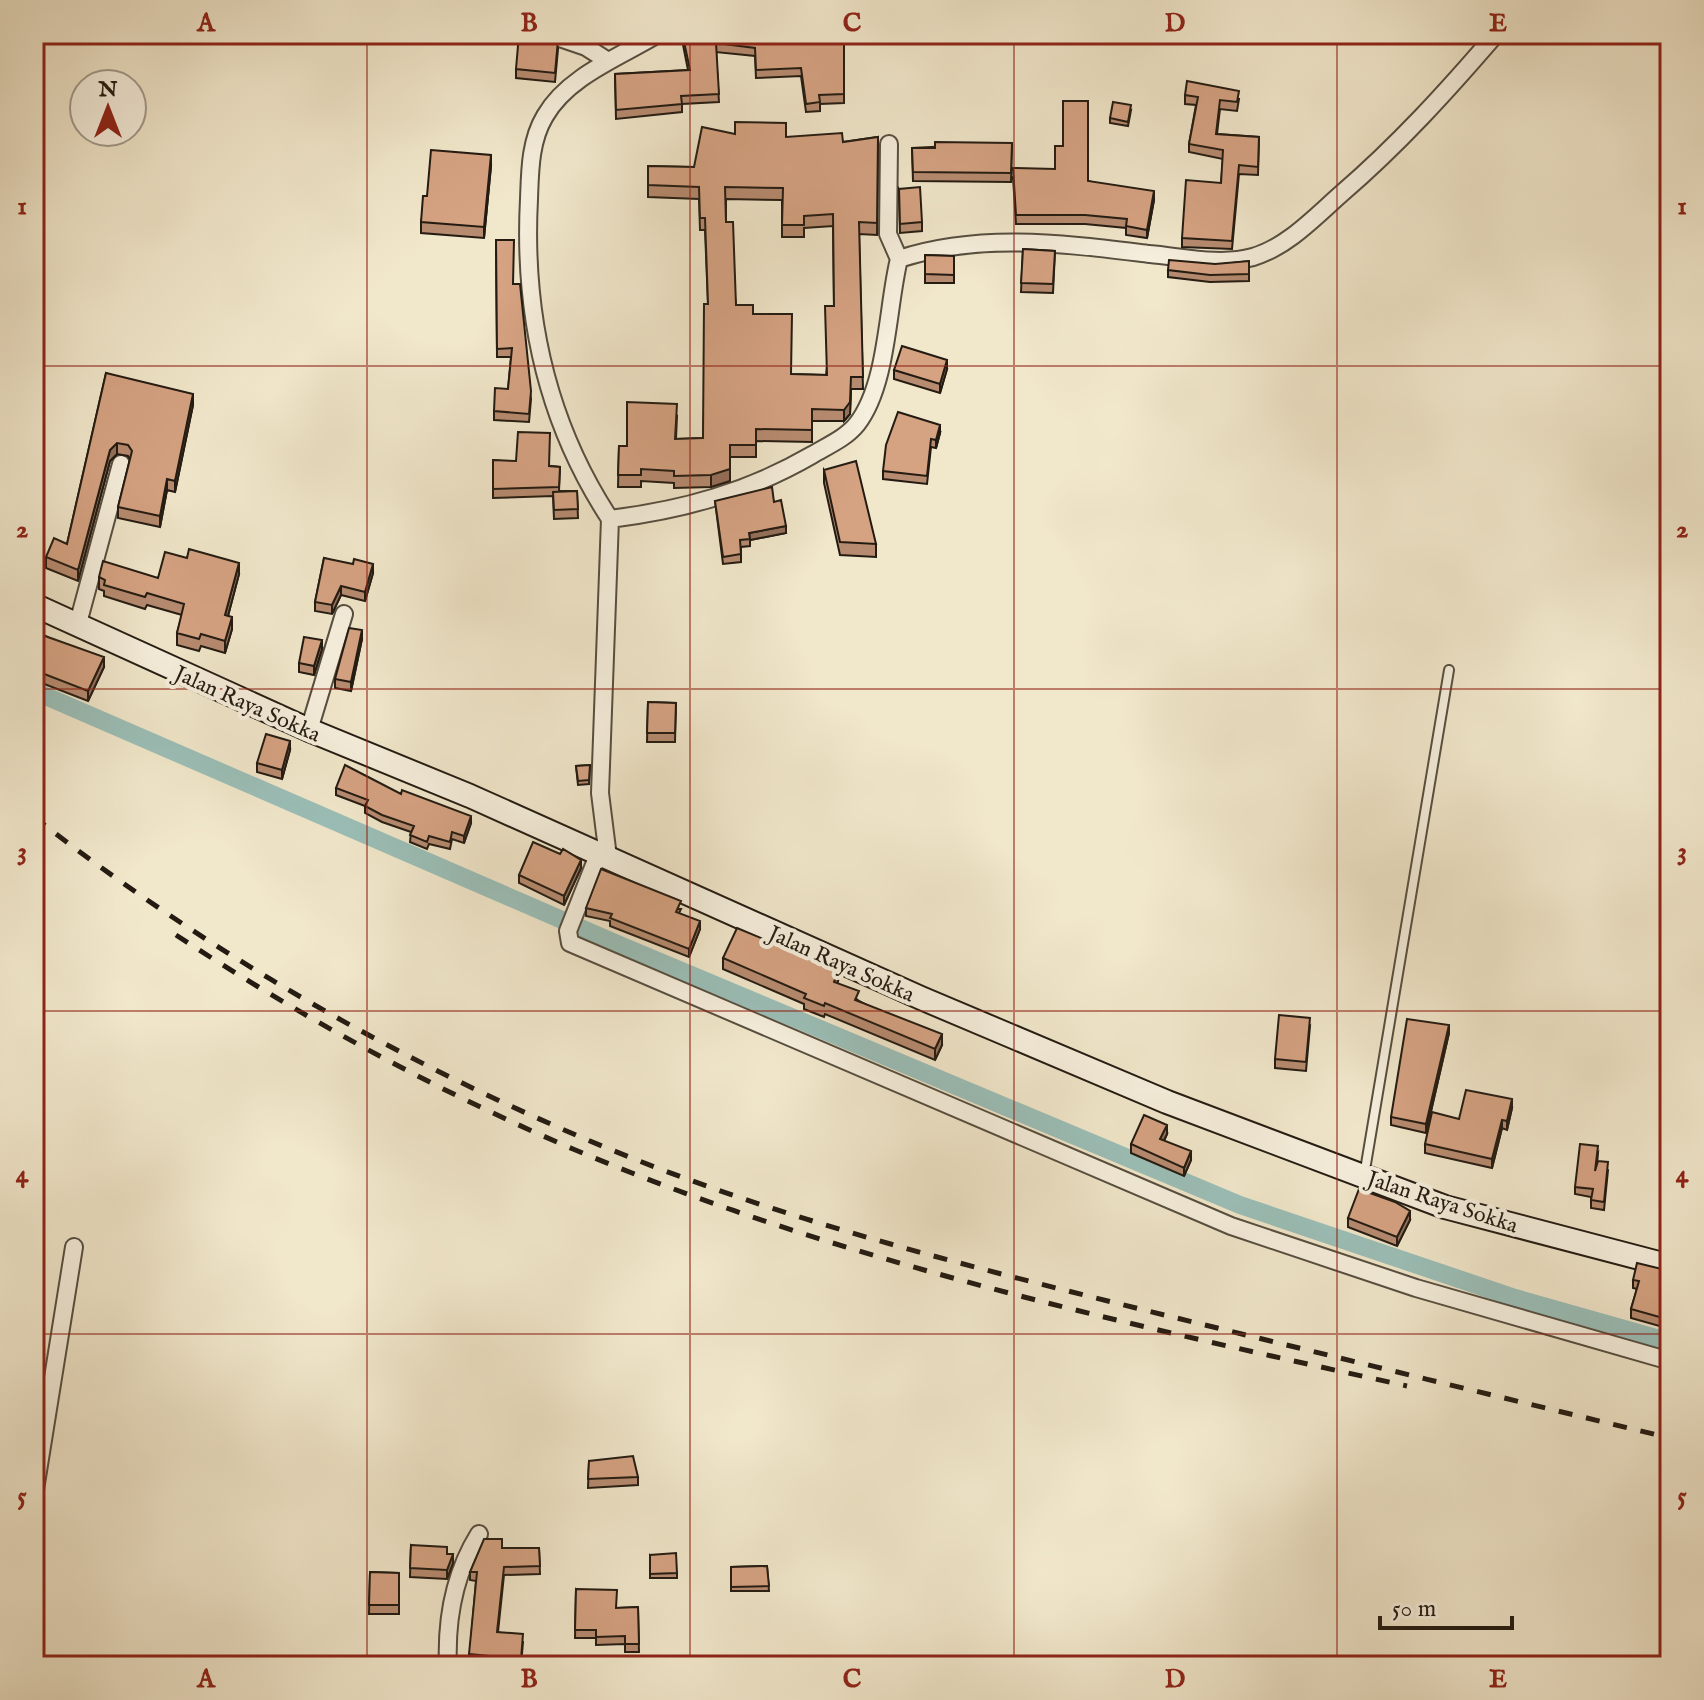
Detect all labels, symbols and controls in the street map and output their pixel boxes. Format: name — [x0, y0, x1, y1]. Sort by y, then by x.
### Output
text: A — [196, 7, 216, 40]
text: B — [520, 7, 538, 40]
text: C — [843, 7, 862, 40]
text: D — [1165, 7, 1186, 40]
text: E — [1489, 7, 1507, 40]
north arrow — [68, 68, 148, 148]
text: N — [97, 76, 118, 104]
text: 1 — [17, 190, 27, 223]
text: 1 — [1677, 190, 1687, 223]
text: 2 — [16, 513, 28, 546]
text: 2 — [1676, 513, 1688, 546]
street label: Jalan Raya Sokka — [167, 659, 325, 750]
text: 3 — [17, 835, 27, 868]
text: 3 — [1677, 835, 1687, 868]
street label: Jalan Raya Sokka — [761, 919, 919, 1010]
text: 4 — [16, 1158, 30, 1191]
text: 4 — [1676, 1158, 1690, 1191]
street label: Jalan Raya Sokka — [1361, 1164, 1522, 1241]
text: 5 — [17, 1480, 27, 1513]
text: 5 — [1677, 1480, 1687, 1513]
scale bar — [1380, 1580, 1512, 1630]
text: 50 m — [1392, 1594, 1436, 1625]
text: A — [196, 1663, 216, 1696]
text: B — [520, 1663, 538, 1696]
text: C — [843, 1663, 862, 1696]
text: D — [1165, 1663, 1186, 1696]
text: E — [1489, 1663, 1507, 1696]

